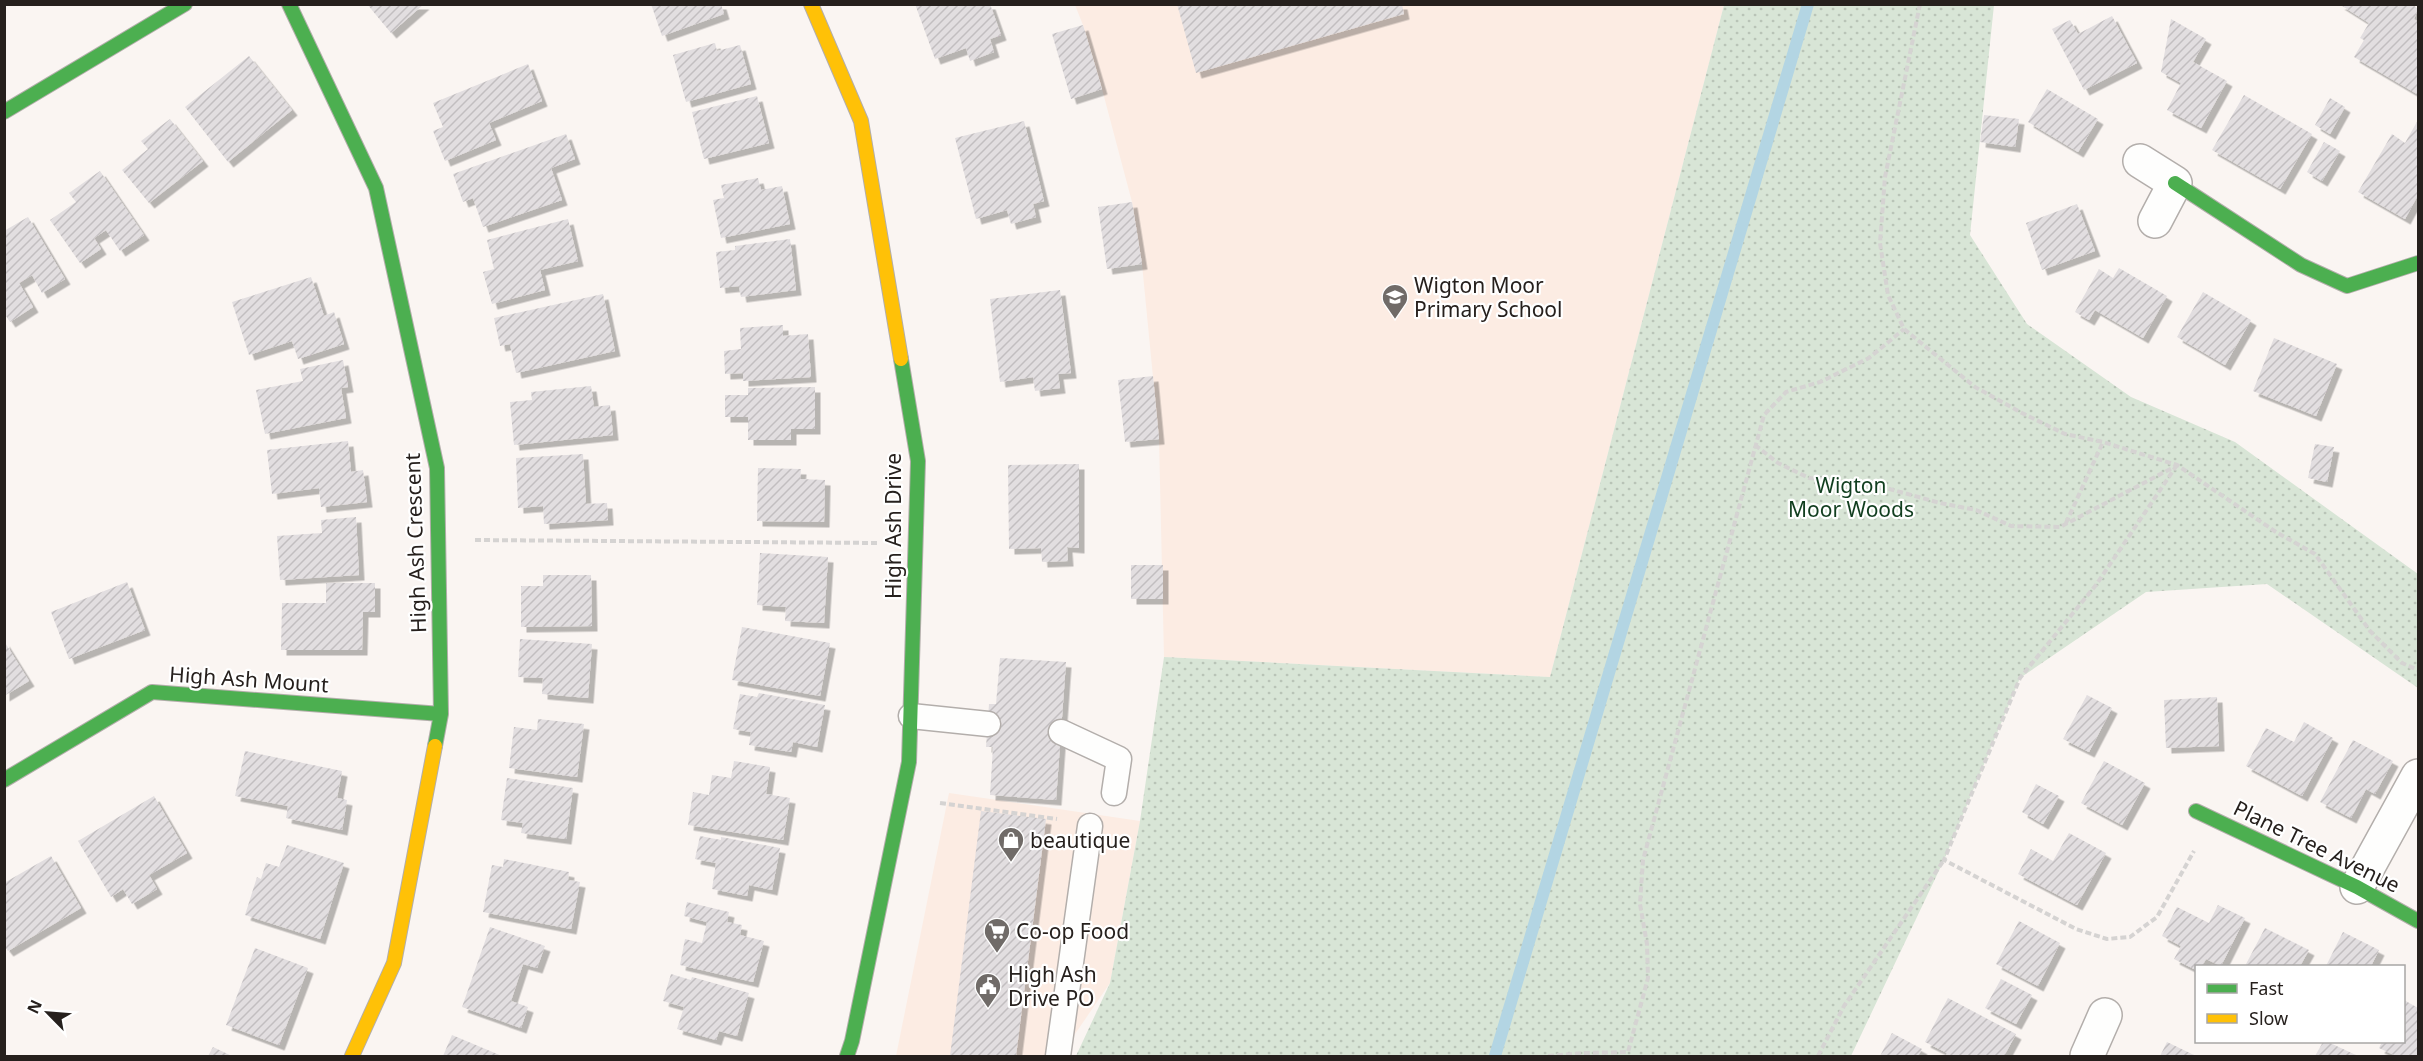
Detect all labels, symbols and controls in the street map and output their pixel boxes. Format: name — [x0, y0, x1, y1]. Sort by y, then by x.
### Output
place label: Wigton Moor Primary School — [1414, 271, 1562, 323]
school or university icon: Wigton Moor Primary School — [1380, 282, 1410, 320]
street label: High Ash Crescent — [398, 452, 432, 634]
street label: High Ash Drive — [879, 453, 907, 599]
park label: Wigton Moor Woods — [1788, 471, 1914, 523]
street label: High Ash Mount — [168, 659, 330, 699]
street label: Plane Tree Avenue — [2229, 794, 2405, 898]
shop icon: beautique — [996, 825, 1026, 863]
place label: beautique — [1030, 826, 1130, 854]
supermarket icon: Co-op Food — [982, 916, 1012, 954]
place label: Co-op Food — [1016, 917, 1129, 945]
place label: High Ash Drive PO — [1008, 960, 1097, 1012]
legend — [2195, 965, 2405, 1043]
public building icon: High Ash Drive PO — [973, 971, 1003, 1009]
text: Fast — [2249, 976, 2284, 1000]
north arrow — [18, 983, 78, 1043]
text: N — [22, 996, 47, 1017]
text: Slow — [2249, 1006, 2288, 1030]

